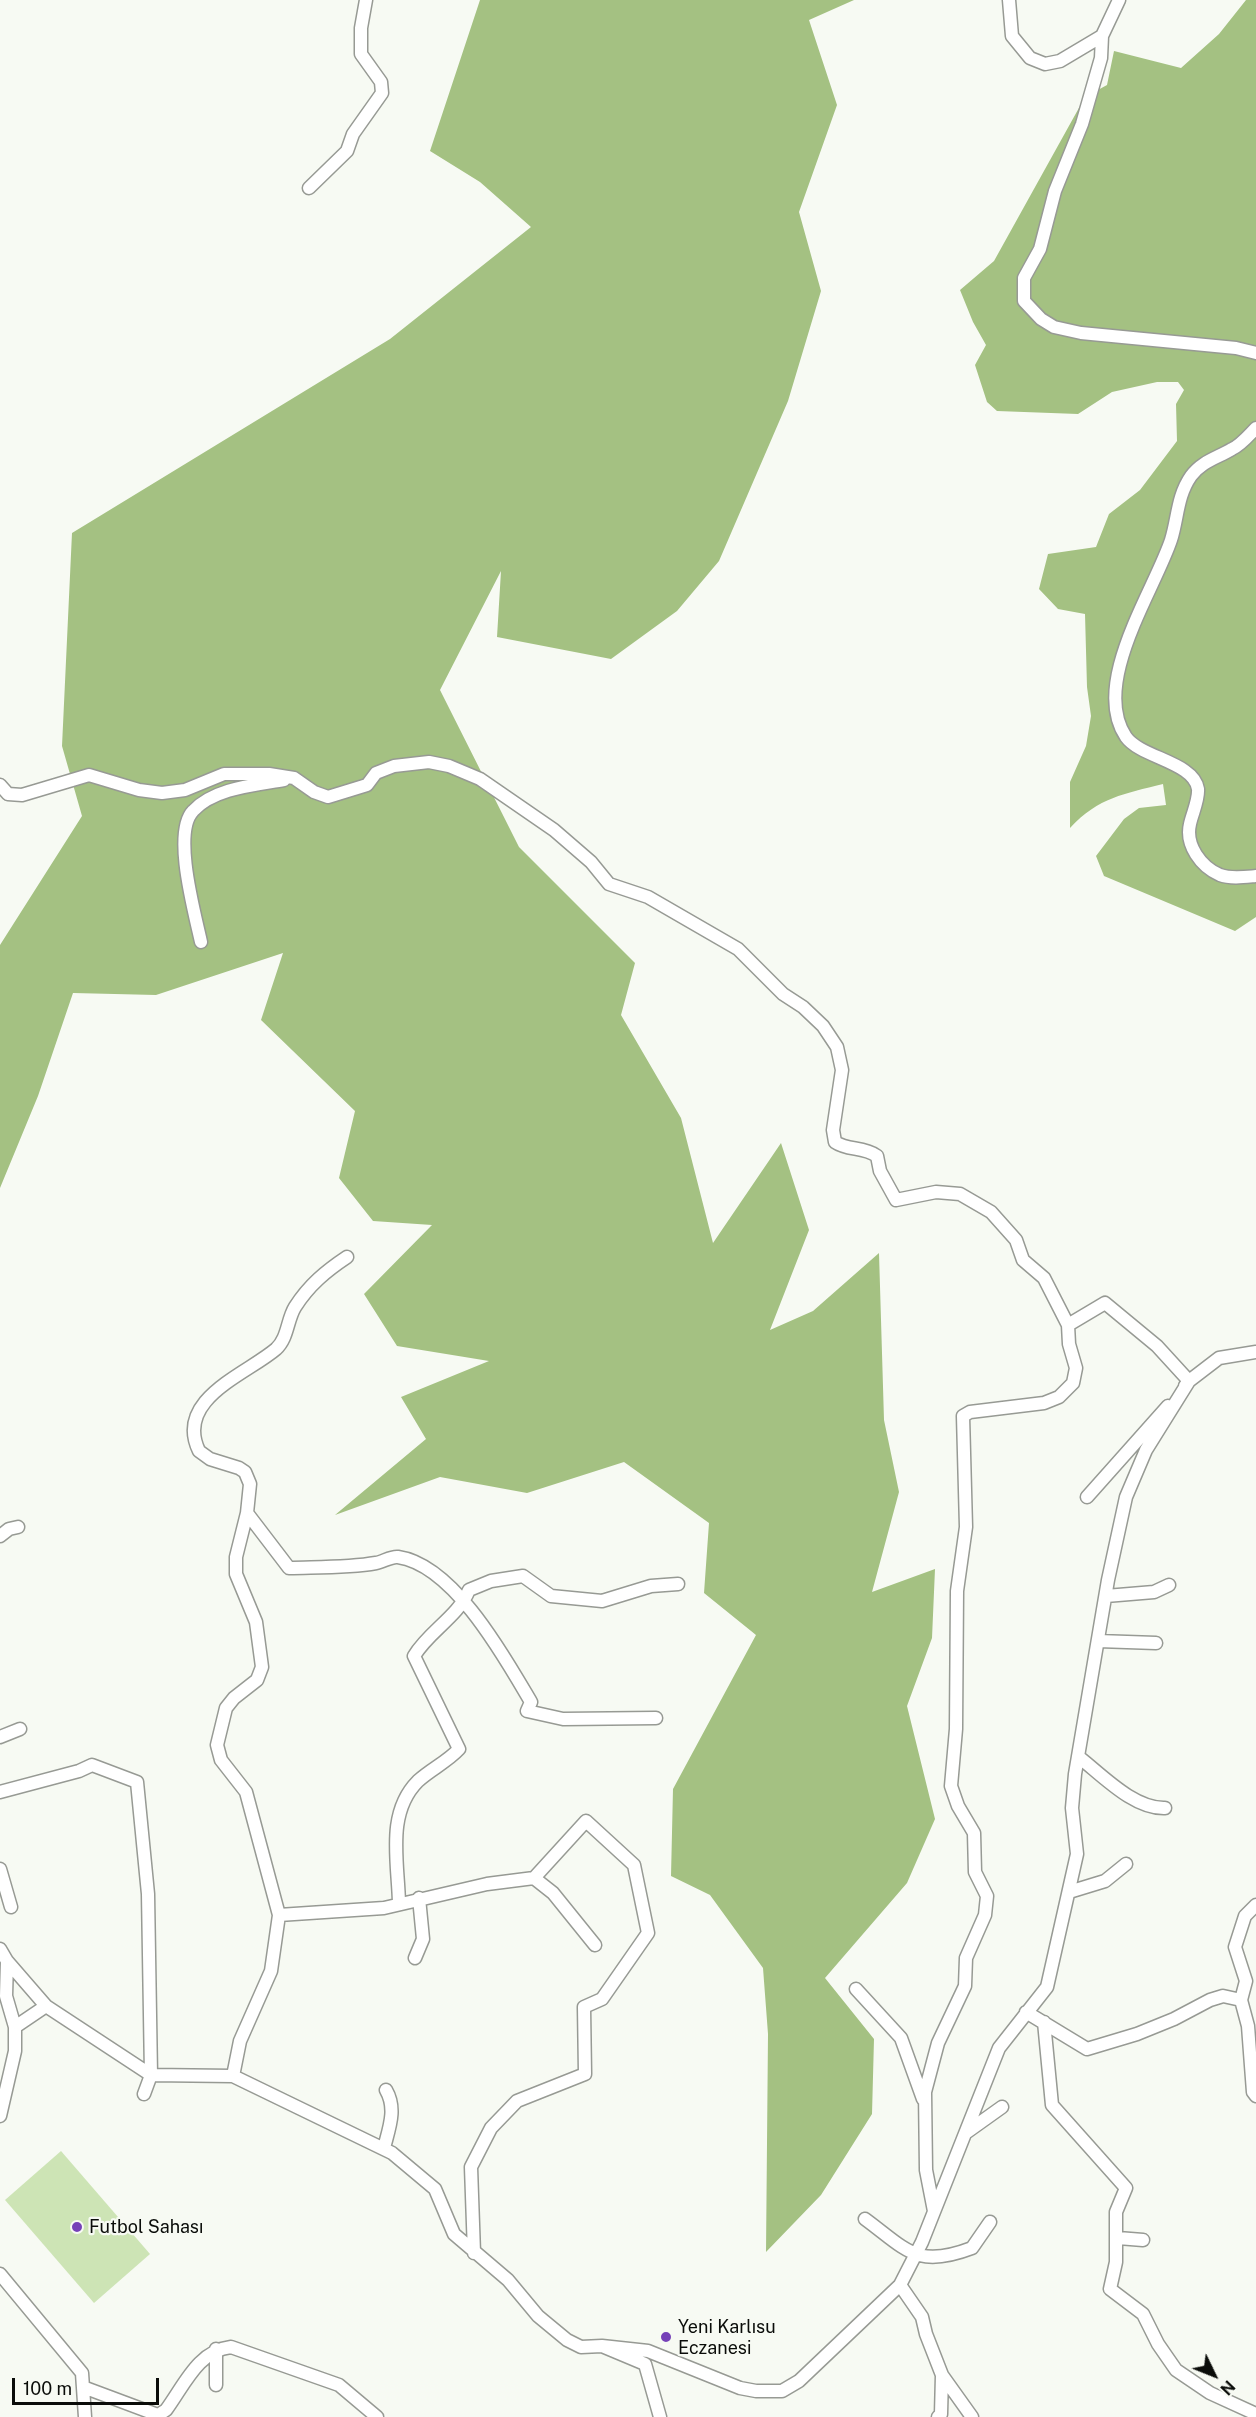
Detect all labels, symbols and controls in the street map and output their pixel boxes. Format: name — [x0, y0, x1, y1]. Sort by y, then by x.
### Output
place label: Futbol Sahası — [89, 2216, 203, 2238]
marker: Futbol Sahası — [70, 2220, 84, 2234]
place label: Yeni Karlısu Eczanesi — [678, 2316, 776, 2358]
marker: Yeni Karlısu Eczanesi — [659, 2330, 673, 2344]
north arrow — [1184, 2345, 1244, 2405]
scale bar — [15, 2366, 162, 2404]
text: N — [1216, 2377, 1239, 2399]
text: 100 m — [23, 2378, 72, 2399]

